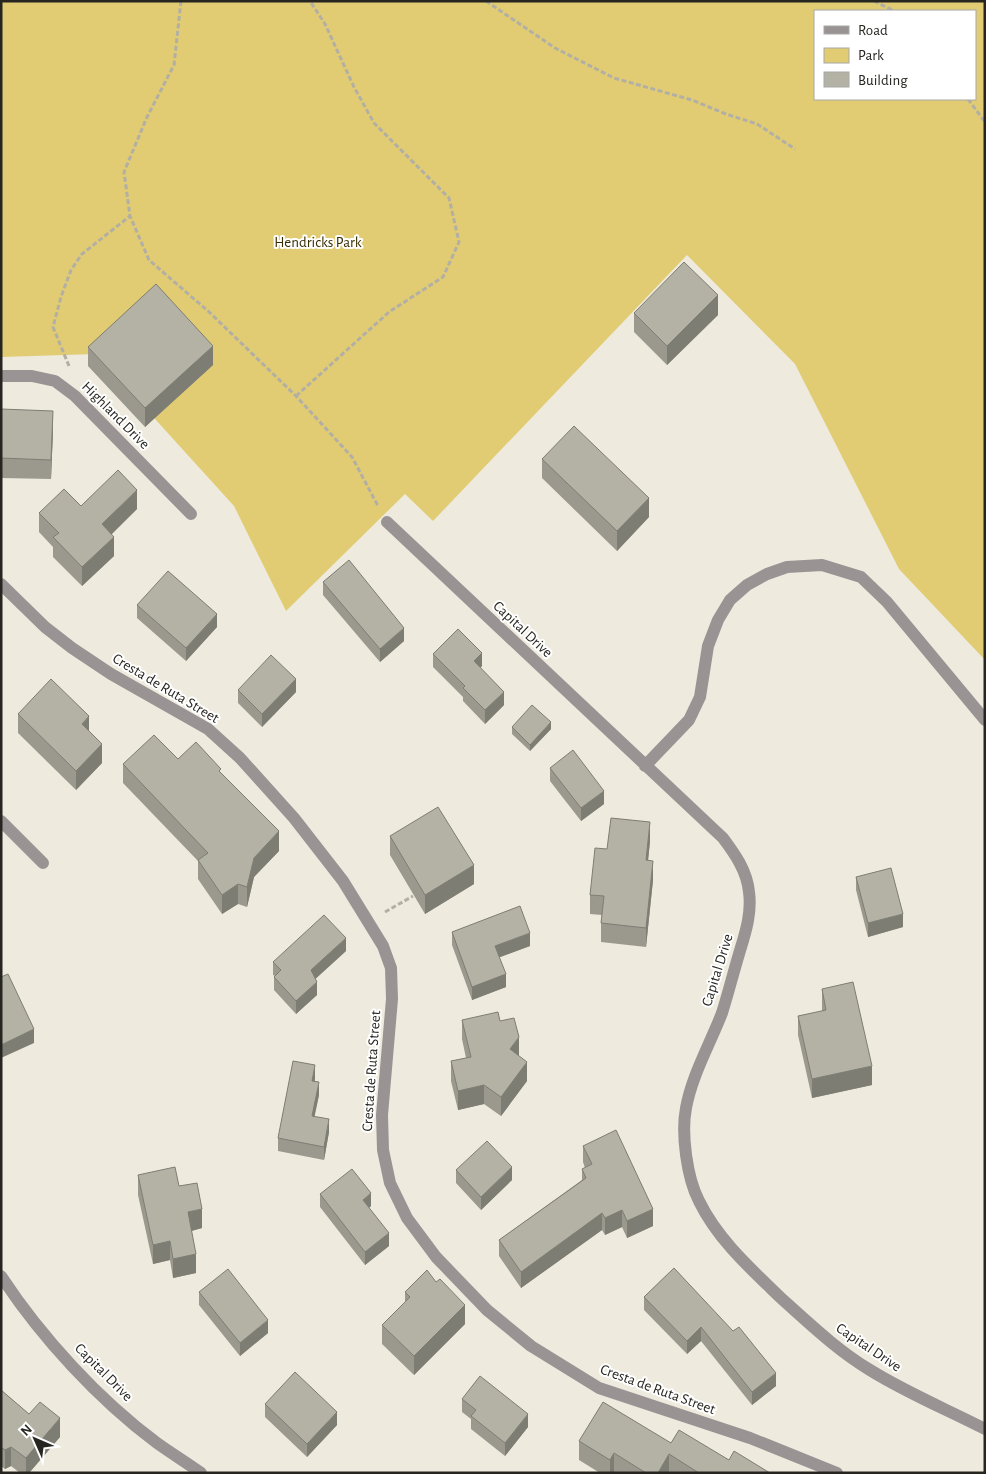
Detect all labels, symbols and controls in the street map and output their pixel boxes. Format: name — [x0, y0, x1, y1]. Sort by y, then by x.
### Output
legend — [814, 10, 976, 100]
text: Road — [858, 23, 888, 38]
text: Park — [858, 48, 884, 63]
text: Building — [858, 73, 908, 88]
park label: Hendricks Park — [274, 235, 362, 250]
street label: Highland Drive — [79, 379, 152, 452]
street label: Capital Drive — [490, 598, 555, 661]
street label: Cresta de Ruta Street — [110, 651, 222, 726]
street label: Capital Drive — [699, 932, 736, 1008]
street label: Cresta de Ruta Street — [360, 1010, 383, 1132]
street label: Capital Drive — [833, 1320, 904, 1375]
street label: Capital Drive — [72, 1341, 136, 1404]
street label: Cresta de Ruta Street — [598, 1362, 718, 1417]
north arrow — [10, 1414, 60, 1464]
text: N — [18, 1422, 35, 1439]

